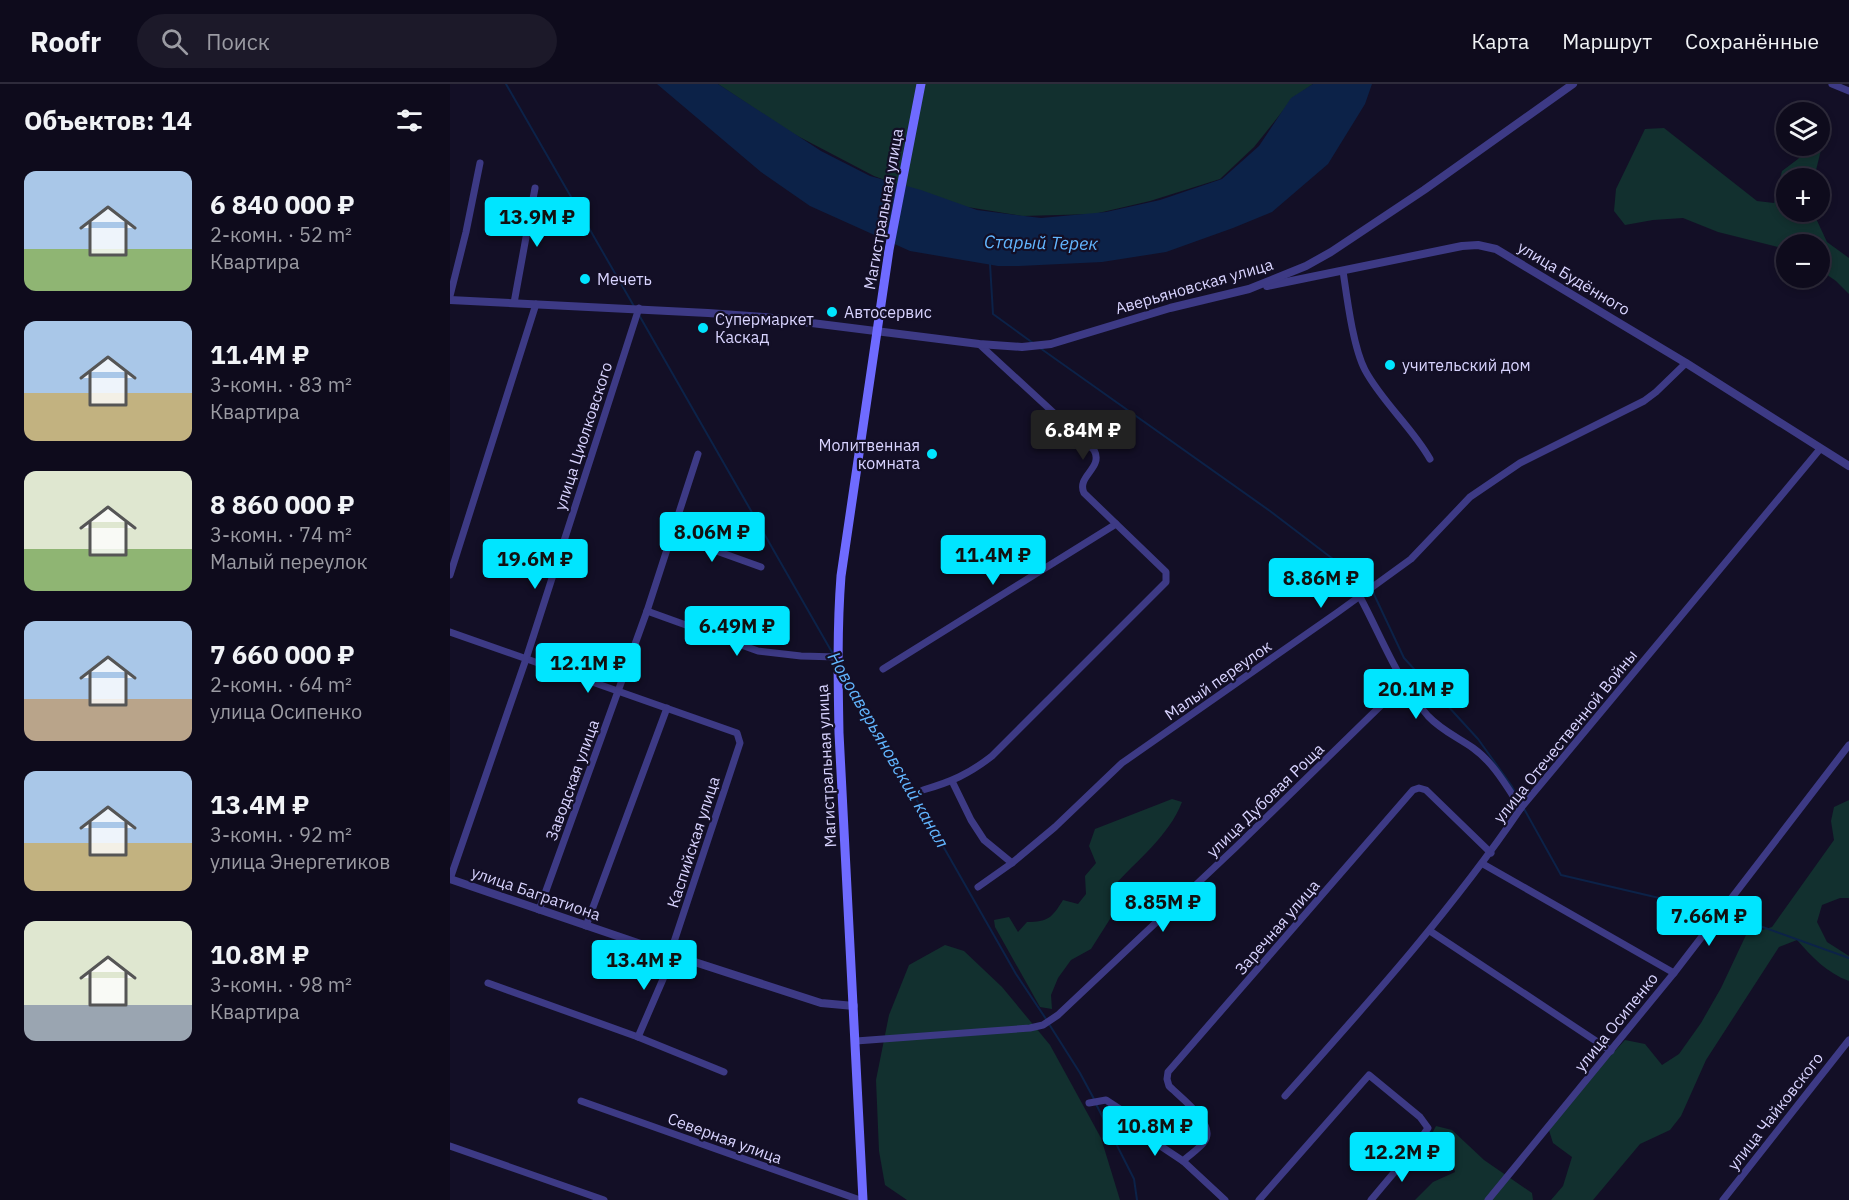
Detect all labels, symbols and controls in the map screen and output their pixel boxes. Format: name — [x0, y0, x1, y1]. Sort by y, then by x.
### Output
search box — [137, 14, 557, 68]
text: Roofr — [30, 23, 101, 60]
icon: search — [158, 25, 191, 58]
text: Поиск — [206, 27, 270, 56]
text: Карта — [1471, 27, 1529, 55]
text: Маршрут — [1562, 27, 1652, 55]
text: Сохранённые — [1685, 27, 1819, 55]
map controls — [1776, 102, 1830, 288]
button: layers — [1776, 102, 1830, 156]
text: Объектов: 14 — [24, 103, 192, 137]
icon: filters — [393, 104, 426, 137]
street label: Магистральная улица — [859, 126, 907, 291]
button: + — [1776, 168, 1830, 222]
text: 6 840 000 ₽ — [210, 187, 355, 221]
icon: home — [72, 195, 144, 267]
pin: 13.9M ₽ — [482, 197, 592, 248]
text: 13.9M ₽ — [499, 203, 575, 230]
text: 2-комн. · 52 m² — [210, 221, 352, 248]
water label: Старый Терек — [984, 230, 1098, 255]
button: − — [1776, 234, 1830, 288]
street label: улица Будённого — [1514, 237, 1634, 319]
text: Квартира — [210, 248, 300, 275]
street label: Аверьяновская улица — [1113, 254, 1276, 318]
place label: Мечеть — [597, 269, 652, 289]
marker: Мечеть — [578, 272, 592, 286]
place label: Автосервис — [844, 302, 932, 322]
marker: Автосервис — [825, 305, 839, 319]
place label: Супермаркет Каскад — [715, 309, 814, 347]
marker: Супермаркет Каскад — [696, 321, 710, 335]
text: 11.4M ₽ — [210, 337, 309, 371]
icon: home — [72, 345, 144, 417]
place label: учительский дом — [1402, 355, 1531, 375]
marker: учительский дом — [1383, 358, 1397, 372]
street label: улица Циолковского — [550, 359, 616, 513]
text: 3-комн. · 83 m² — [210, 371, 352, 398]
text: Квартира — [210, 398, 300, 425]
pin: 6.84M ₽ — [1028, 410, 1138, 461]
text: 6.84M ₽ — [1045, 416, 1121, 443]
place label: Молитвенная комната — [818, 435, 920, 473]
marker: Молитвенная комната — [925, 447, 939, 461]
text: 8 860 000 ₽ — [210, 487, 355, 521]
icon: home — [72, 495, 144, 567]
pin: 8.06M ₽ — [657, 512, 767, 563]
text: 8.06M ₽ — [674, 518, 750, 545]
text: 3-комн. · 74 m² — [210, 521, 352, 548]
pin: 11.4M ₽ — [938, 535, 1048, 586]
pin: 19.6M ₽ — [480, 539, 590, 590]
text: 11.4M ₽ — [955, 541, 1031, 568]
text: 19.6M ₽ — [497, 545, 573, 572]
text: Малый переулок — [210, 548, 367, 575]
pin: 8.86M ₽ — [1266, 558, 1376, 609]
text: 8.86M ₽ — [1283, 564, 1359, 591]
pin: 6.49M ₽ — [682, 606, 792, 657]
text: 6.49M ₽ — [699, 612, 775, 639]
street label: Малый переулок — [1161, 636, 1275, 724]
text: 7 660 000 ₽ — [210, 637, 355, 671]
pin: 12.1M ₽ — [533, 643, 643, 694]
icon: home — [72, 645, 144, 717]
street label: улица Отечественной Войны — [1489, 645, 1641, 827]
water label: Новоаверьяновский канал — [823, 648, 954, 852]
text: 12.1M ₽ — [550, 649, 626, 676]
pin: 20.1M ₽ — [1361, 669, 1471, 720]
text: 2-комн. · 64 m² — [210, 671, 352, 698]
text: 20.1M ₽ — [1378, 675, 1454, 702]
street label: Магистральная улица — [812, 683, 840, 848]
text: улица Осипенко — [210, 698, 362, 725]
street label: Заводская улица — [541, 716, 603, 843]
street label: улица Дубовая Роща — [1202, 739, 1328, 861]
street label: Каспийская улица — [662, 773, 724, 910]
text: 13.4M ₽ — [210, 787, 309, 821]
icon: home — [72, 795, 144, 867]
text: 3-комн. · 92 m² — [210, 821, 352, 848]
text: улица Энергетиков — [210, 848, 390, 875]
street label: улица Багратиона — [469, 862, 604, 925]
street label: Заречная улица — [1230, 875, 1324, 979]
pin: 8.85M ₽ — [1108, 882, 1218, 933]
text: 8.85M ₽ — [1125, 888, 1201, 915]
pin: 7.66M ₽ — [1654, 896, 1764, 947]
text: 7.66M ₽ — [1671, 902, 1747, 929]
text: 10.8M ₽ — [210, 937, 309, 971]
pin: 13.4M ₽ — [589, 940, 699, 991]
icon: home — [72, 945, 144, 1017]
text: 13.4M ₽ — [606, 946, 682, 973]
street label: улица Осипенко — [1570, 968, 1662, 1076]
text: 3-комн. · 98 m² — [210, 971, 352, 998]
text: Квартира — [210, 998, 300, 1025]
street label: улица Чайковского — [1723, 1048, 1827, 1174]
pin: 10.8M ₽ — [1100, 1106, 1210, 1157]
street label: Северная улица — [665, 1108, 785, 1168]
text: 10.8M ₽ — [1117, 1112, 1193, 1139]
pin: 12.2M ₽ — [1347, 1132, 1457, 1183]
text: 12.2M ₽ — [1364, 1138, 1440, 1165]

